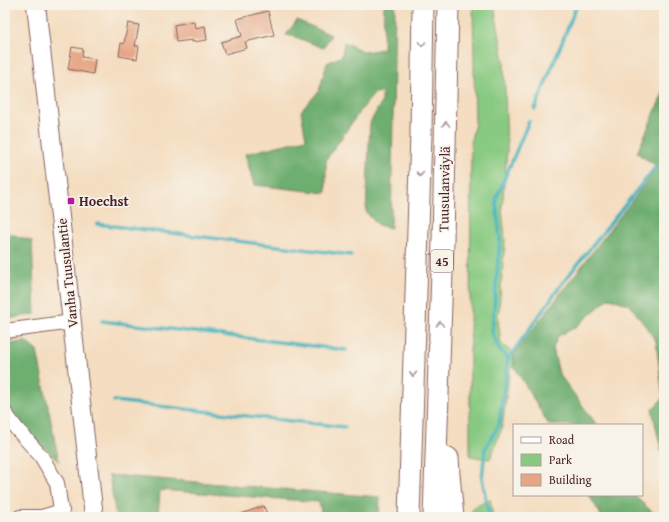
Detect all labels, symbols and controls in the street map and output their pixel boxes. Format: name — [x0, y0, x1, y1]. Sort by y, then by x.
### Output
one-way arrow — [418, 41, 426, 47]
one-way arrow — [442, 121, 450, 127]
street label: Tuusulanväylä — [433, 146, 455, 232]
one-way arrow — [415, 171, 424, 177]
place label: Hoechst — [79, 191, 130, 211]
marker: Hoechst — [66, 196, 76, 206]
street label: Vanha Tuusulantie — [51, 217, 83, 329]
road number: 45 — [431, 250, 453, 272]
one-way arrow — [436, 321, 444, 327]
one-way arrow — [409, 371, 418, 377]
legend — [513, 424, 643, 496]
text: Road — [549, 431, 575, 448]
text: Park — [549, 451, 573, 468]
text: Building — [549, 471, 592, 488]

